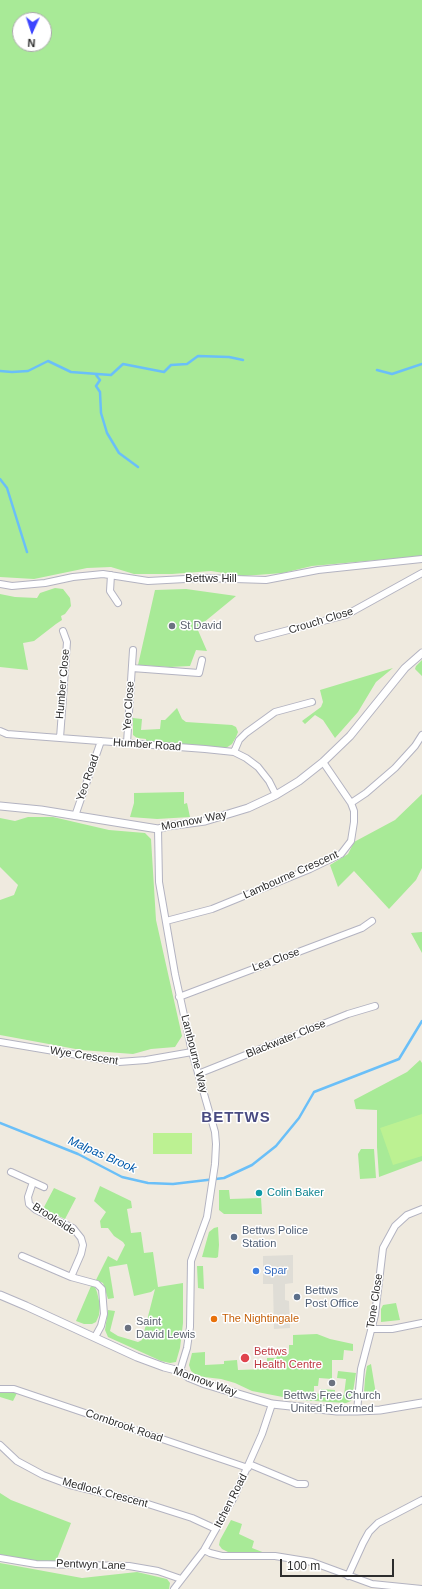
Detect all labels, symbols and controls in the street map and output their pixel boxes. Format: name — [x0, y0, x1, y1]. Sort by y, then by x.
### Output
north arrow — [12, 12, 52, 52]
text: N — [27, 37, 36, 49]
street label: Bettws Hill — [185, 572, 237, 586]
street label: Crouch Close — [287, 605, 355, 637]
place label: St David — [180, 619, 222, 633]
marker: St David — [167, 621, 177, 631]
street label: Humber Close — [53, 648, 73, 720]
street label: Yeo Close — [121, 681, 137, 731]
street label: Humber Road — [112, 736, 182, 754]
street label: Yeo Road — [74, 753, 102, 803]
street label: Monnow Way — [160, 808, 228, 834]
street label: Lambourne Crescent — [241, 848, 341, 902]
street label: Lea Close — [250, 945, 302, 975]
street label: Lambourne Way — [178, 1013, 210, 1095]
street label: Blackwater Close — [244, 1017, 328, 1061]
street label: Wye Crescent — [49, 1044, 119, 1068]
district label: BETTWS — [201, 1109, 271, 1127]
water label: Malpas Brook — [66, 1134, 138, 1176]
place label: Colin Baker — [267, 1186, 324, 1200]
marker: Colin Baker — [254, 1188, 264, 1198]
street label: Brookside — [30, 1200, 78, 1238]
place label: Bettws Police Station — [242, 1224, 308, 1250]
marker: Bettws Police Station — [229, 1232, 239, 1242]
place label: Spar — [264, 1264, 287, 1278]
marker: Spar — [251, 1266, 261, 1276]
street label: Tone Close — [364, 1273, 386, 1329]
place label: Bettws Post Office — [305, 1284, 359, 1310]
marker: Bettws Post Office — [292, 1292, 302, 1302]
place label: The Nightingale — [222, 1312, 299, 1326]
marker: The Nightingale — [209, 1314, 219, 1324]
place label: Saint David Lewis — [136, 1315, 195, 1341]
marker: Saint David Lewis — [123, 1323, 133, 1333]
place label: Bettws Health Centre — [254, 1345, 322, 1371]
marker: Bettws Health Centre — [239, 1352, 251, 1364]
street label: Monnow Way — [172, 1364, 238, 1400]
marker: Bettws Free Church United Reformed — [327, 1378, 337, 1388]
place label: Bettws Free Church United Reformed — [283, 1389, 381, 1415]
street label: Cornbrook Road — [84, 1407, 164, 1445]
street label: Itchen Road — [212, 1472, 250, 1530]
street label: Medlock Crescent — [61, 1475, 149, 1511]
scale bar — [282, 1551, 396, 1577]
street label: Pentwyn Lane — [56, 1557, 126, 1573]
text: 100 m — [287, 1559, 320, 1573]

